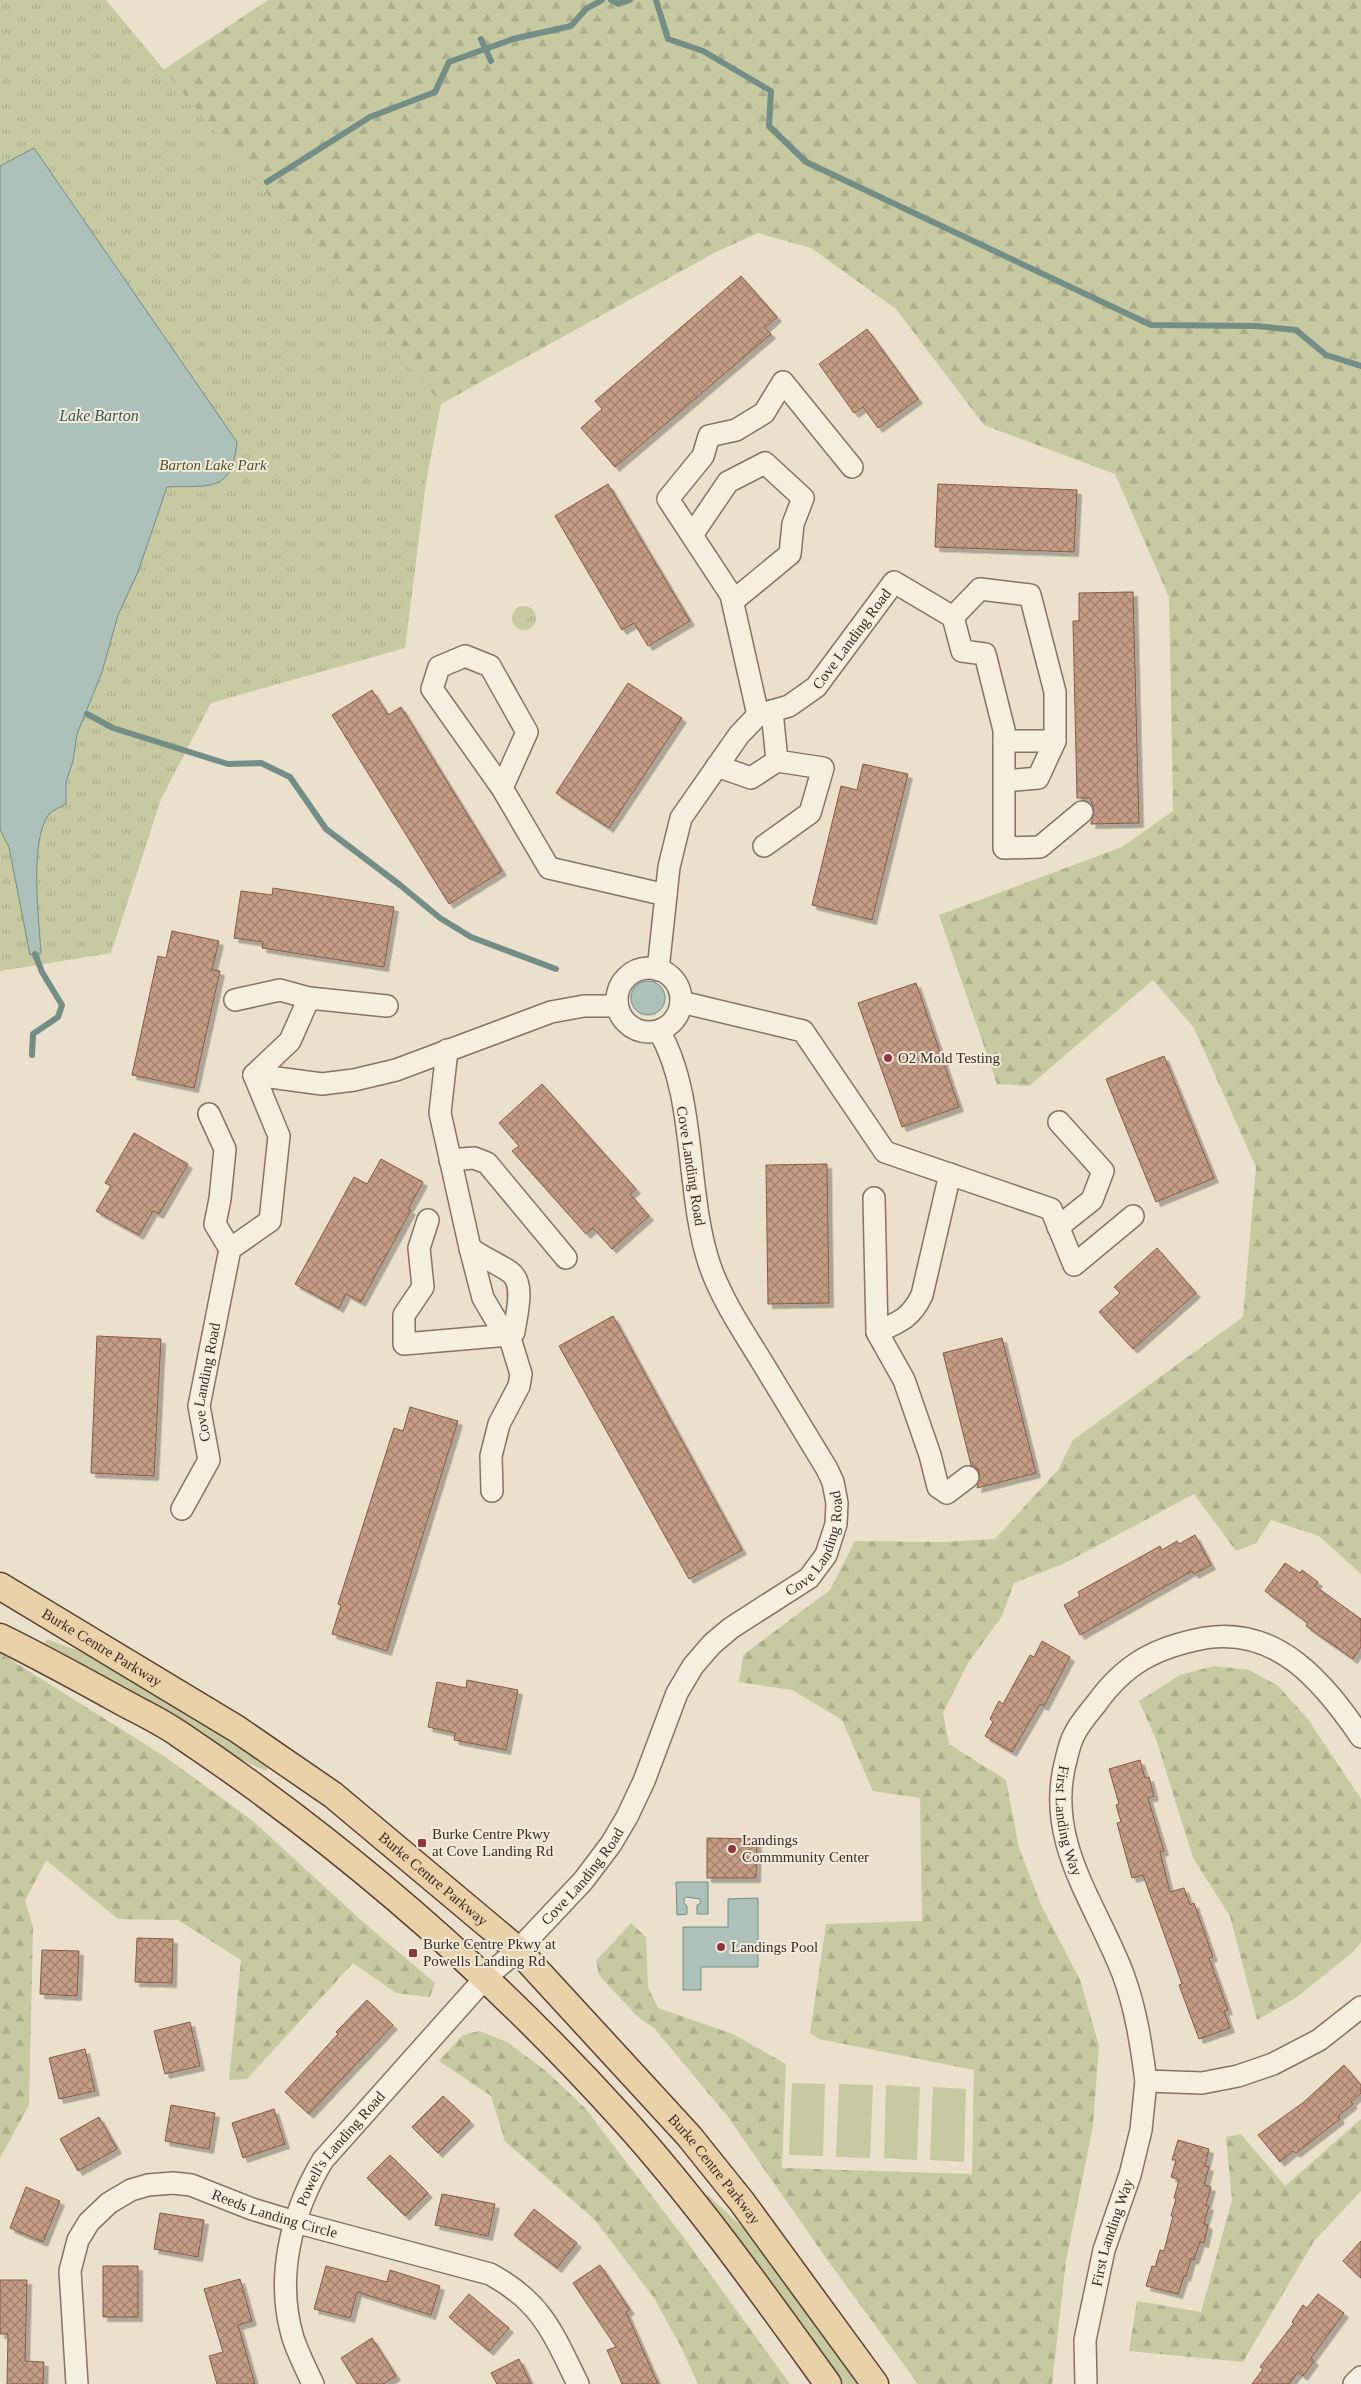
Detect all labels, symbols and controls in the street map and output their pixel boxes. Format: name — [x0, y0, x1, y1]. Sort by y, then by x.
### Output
water label: Lake Barton — [58, 407, 139, 424]
park label: Barton Lake Park — [159, 457, 267, 473]
street label: Cove Landing Road — [809, 585, 894, 692]
place label: O2 Mold Testing — [898, 1050, 1001, 1066]
marker: O2 Mold Testing — [882, 1052, 894, 1064]
street label: Cove Landing Road — [674, 1105, 708, 1227]
street label: Cove Landing Road — [191, 1321, 223, 1443]
street label: Cove Landing Road — [782, 1489, 845, 1599]
street label: Burke Centre Parkway — [39, 1605, 165, 1690]
street label: First Landing Way — [1053, 1764, 1085, 1878]
street label: Cove Landing Road — [538, 1825, 627, 1928]
place label: Burke Centre Pkwy at Cove Landing Rd — [432, 1826, 554, 1859]
street label: Burke Centre Parkway — [376, 1829, 491, 1929]
place label: Landings Commmunity Center — [742, 1832, 869, 1865]
marker: Burke Centre Pkwy at Cove Landing Rd — [416, 1837, 428, 1849]
marker: Landings Commmunity Center — [726, 1843, 738, 1855]
place label: Burke Centre Pkwy at Powells Landing Rd — [423, 1936, 557, 1969]
place label: Landings Pool — [731, 1939, 818, 1955]
marker: Landings Pool — [715, 1941, 727, 1953]
marker: Burke Centre Pkwy at Powells Landing Rd — [407, 1947, 419, 1959]
street label: Powell's Landing Road — [293, 2088, 388, 2208]
street label: Burke Centre Parkway — [665, 2111, 764, 2228]
street label: First Landing Way — [1089, 2176, 1136, 2288]
street label: Reeds Landing Circle — [210, 2186, 340, 2241]

